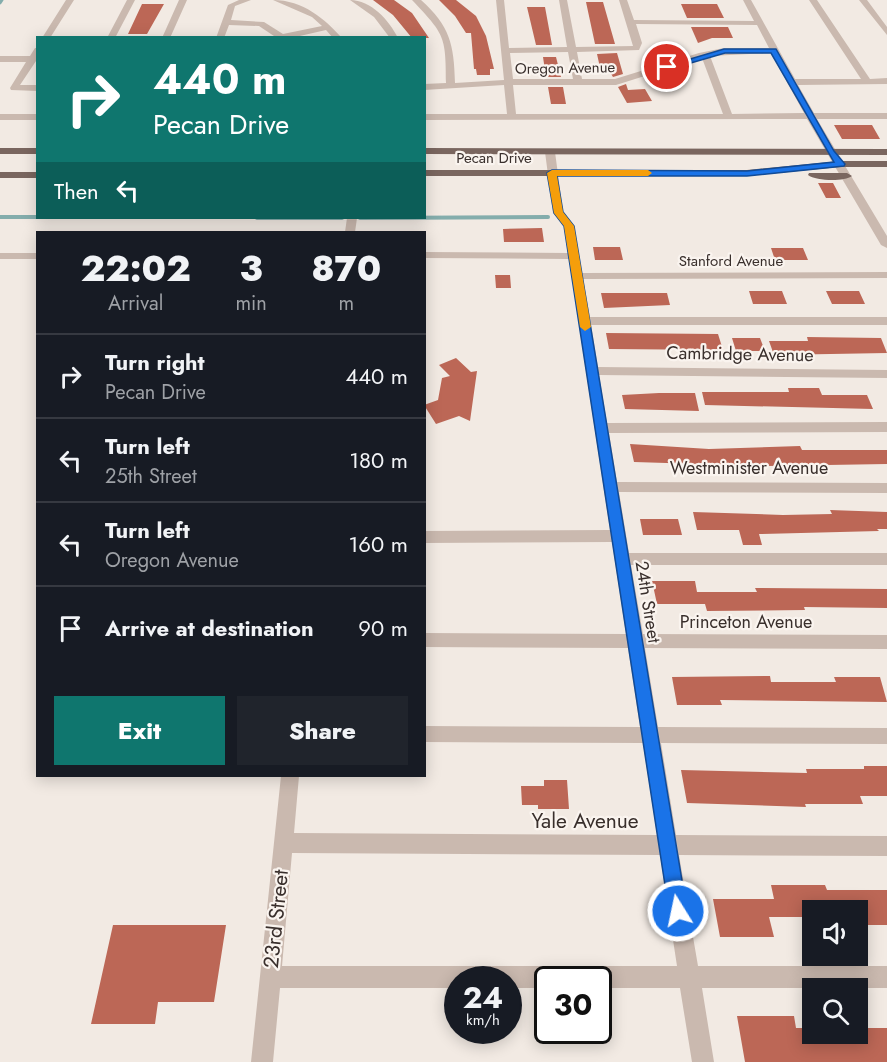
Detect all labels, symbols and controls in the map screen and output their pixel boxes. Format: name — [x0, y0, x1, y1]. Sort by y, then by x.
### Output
pin — [641, 41, 692, 92]
text: 440 m — [153, 49, 286, 110]
icon: arrive — [650, 50, 683, 83]
street label: Oregon Avenue — [515, 56, 616, 80]
icon: right — [54, 60, 132, 138]
text: Pecan Drive — [153, 105, 289, 144]
street label: Pecan Drive — [456, 147, 532, 169]
icon: left — [111, 174, 144, 207]
text: Then — [54, 175, 99, 207]
text: 22:02 — [81, 242, 191, 294]
text: 3 — [239, 242, 263, 294]
text: 870 — [311, 242, 381, 294]
street label: Stanford Avenue — [679, 250, 783, 272]
text: Arrival — [108, 289, 163, 318]
text: min — [235, 289, 267, 318]
text: m — [339, 289, 354, 318]
street label: Cambridge Avenue — [666, 340, 814, 368]
text: Turn right — [105, 346, 205, 378]
icon: right — [54, 360, 87, 393]
text: 440 m — [345, 360, 408, 392]
text: Pecan Drive — [105, 378, 206, 407]
text: Turn left — [105, 430, 190, 462]
icon: left — [54, 444, 87, 477]
text: 180 m — [349, 444, 408, 476]
street label: Westminister Avenue — [670, 455, 828, 481]
text: 25th Street — [105, 462, 197, 491]
text: Turn left — [105, 514, 190, 546]
icon: left — [54, 528, 87, 561]
text: 160 m — [348, 528, 408, 560]
text: Oregon Avenue — [105, 546, 239, 575]
street label: 24th Street — [629, 559, 667, 646]
street label: Princeton Avenue — [680, 609, 812, 635]
icon: arrive — [54, 612, 87, 645]
text: Arrive at destination — [105, 612, 314, 644]
text: 90 m — [358, 612, 408, 644]
button: Exit — [54, 696, 225, 765]
button: Share — [237, 696, 408, 765]
street label: Yale Avenue — [531, 806, 639, 836]
street label: 23rd Street — [256, 868, 296, 970]
position arrow — [646, 879, 710, 943]
map controls — [802, 900, 868, 1044]
button: sound — [802, 900, 868, 966]
speed limit sign: 30 — [534, 966, 612, 1044]
text: 24 — [463, 976, 503, 1019]
button: search — [802, 978, 868, 1044]
text: km/h — [466, 1009, 500, 1031]

